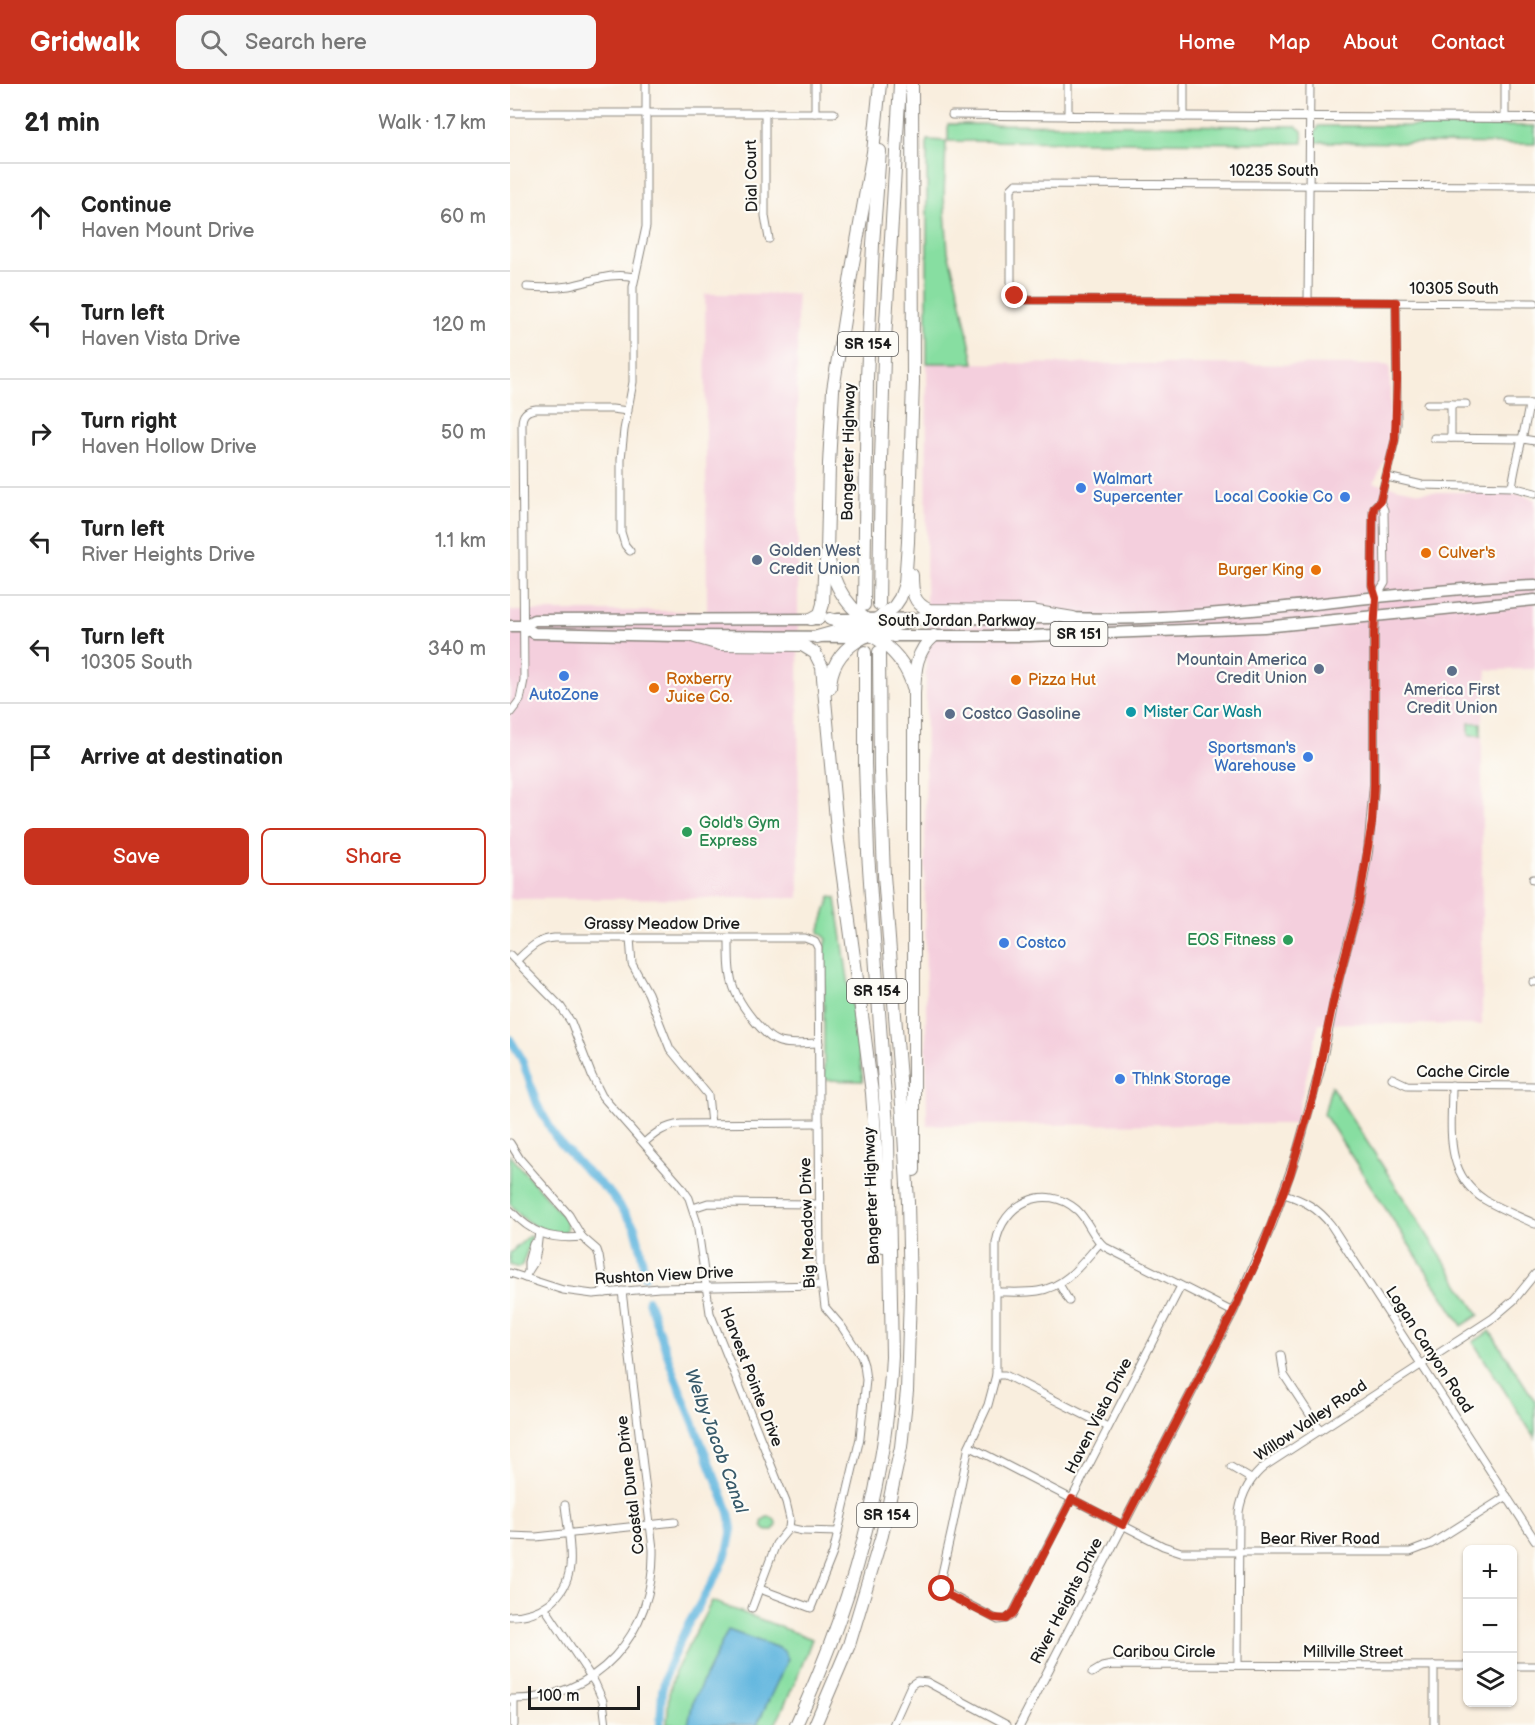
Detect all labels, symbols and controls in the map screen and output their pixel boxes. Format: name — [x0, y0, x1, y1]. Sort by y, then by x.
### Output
search box — [176, 15, 596, 69]
text: Gridwalk — [30, 26, 140, 59]
icon: search — [197, 26, 230, 59]
text: Search here — [245, 29, 367, 56]
text: Home — [1178, 30, 1235, 55]
text: Map — [1268, 30, 1310, 55]
text: About — [1343, 30, 1398, 55]
text: Contact — [1431, 30, 1505, 55]
text: 21 min — [24, 108, 100, 139]
text: Walk · 1.7 km — [378, 111, 486, 135]
street label: Dial Court — [742, 140, 762, 212]
street label: 10235 South — [1229, 162, 1319, 181]
text: Continue — [81, 192, 171, 219]
icon: ahead — [24, 201, 57, 234]
text: 60 m — [440, 205, 486, 229]
text: Haven Mount Drive — [81, 219, 254, 243]
street label: 10305 South — [1409, 280, 1499, 299]
route end — [1001, 282, 1027, 308]
text: Turn left — [81, 300, 165, 327]
icon: left — [24, 309, 57, 342]
text: 120 m — [433, 313, 486, 337]
text: Haven Vista Drive — [81, 327, 240, 351]
road number: SR 154 — [838, 332, 898, 356]
street label: Bangerter Highway — [838, 382, 860, 521]
text: Turn right — [81, 408, 177, 435]
icon: right — [24, 417, 57, 450]
text: 50 m — [441, 421, 486, 445]
text: Haven Hollow Drive — [81, 435, 257, 459]
place label: Walmart Supercenter — [1093, 470, 1183, 507]
marker: Walmart Supercenter — [1074, 481, 1088, 495]
place label: Local Cookie Co — [1214, 488, 1333, 507]
marker: Local Cookie Co — [1338, 490, 1352, 504]
text: Turn left — [81, 516, 165, 543]
icon: left — [24, 525, 57, 558]
text: 1.1 km — [435, 529, 486, 553]
place label: Golden West Credit Union — [769, 542, 861, 579]
text: River Heights Drive — [81, 543, 255, 567]
place label: Culver's — [1438, 544, 1496, 563]
marker: Culver's — [1419, 546, 1433, 560]
marker: Golden West Credit Union — [750, 553, 764, 567]
place label: Burger King — [1218, 561, 1304, 580]
marker: Burger King — [1309, 563, 1323, 577]
street label: South Jordan Parkway — [878, 612, 1037, 631]
road number: SR 151 — [1050, 622, 1108, 646]
text: Turn left — [81, 624, 165, 651]
icon: left — [24, 633, 57, 666]
text: 340 m — [428, 637, 486, 661]
text: 10305 South — [81, 651, 193, 675]
place label: Mountain America Credit Union — [1176, 651, 1307, 688]
marker: Mountain America Credit Union — [1312, 662, 1326, 676]
marker: America First Credit Union — [1445, 664, 1459, 678]
marker: AutoZone — [557, 669, 571, 683]
place label: Roxberry Juice Co. — [666, 670, 732, 707]
place label: Pizza Hut — [1028, 671, 1096, 690]
marker: Pizza Hut — [1009, 673, 1023, 687]
marker: Roxberry Juice Co. — [647, 681, 661, 695]
place label: America First Credit Union — [1404, 681, 1500, 718]
place label: AutoZone — [529, 686, 599, 705]
place label: Mister Car Wash — [1143, 703, 1262, 722]
place label: Costco Gasoline — [962, 705, 1081, 724]
marker: Mister Car Wash — [1124, 705, 1138, 719]
marker: Costco Gasoline — [943, 707, 957, 721]
place label: Sportsman's Warehouse — [1208, 739, 1297, 776]
icon: arrive — [24, 741, 57, 774]
text: Arrive at destination — [81, 744, 283, 771]
marker: Sportsman's Warehouse — [1301, 750, 1315, 764]
place label: Gold's Gym Express — [699, 814, 780, 851]
marker: Gold's Gym Express — [680, 825, 694, 839]
button: Save — [24, 828, 249, 885]
button: Share — [261, 828, 486, 885]
street label: Grassy Meadow Drive — [584, 915, 741, 934]
place label: EOS Fitness — [1187, 931, 1276, 950]
marker: EOS Fitness — [1281, 933, 1295, 947]
place label: Costco — [1016, 934, 1066, 953]
marker: Costco — [997, 936, 1011, 950]
road number: SR 154 — [847, 979, 907, 1003]
street label: Cache Circle — [1416, 1063, 1510, 1082]
place label: Th!nk Storage — [1132, 1070, 1231, 1089]
marker: Th!nk Storage — [1113, 1072, 1127, 1086]
street label: Bangerter Highway — [860, 1126, 884, 1265]
street label: Big Meadow Drive — [796, 1156, 820, 1289]
street label: Rushton View Drive — [594, 1263, 735, 1289]
street label: Logan Canyon Road — [1381, 1283, 1477, 1417]
street label: Harvest Pointe Drive — [716, 1305, 787, 1450]
street label: Haven Vista Drive — [1062, 1354, 1137, 1477]
water label: Welby Jacob Canal — [680, 1366, 752, 1517]
street label: Willow Valley Road — [1251, 1376, 1371, 1466]
street label: Coastal Dune Drive — [613, 1414, 649, 1556]
road number: SR 154 — [857, 1503, 917, 1527]
street label: Bear River Road — [1260, 1530, 1380, 1549]
street label: River Heights Drive — [1027, 1534, 1107, 1667]
map controls — [1463, 1545, 1517, 1707]
button: + — [1463, 1545, 1517, 1599]
route start — [928, 1575, 954, 1601]
button: − — [1463, 1599, 1517, 1653]
street label: Caribou Circle — [1112, 1643, 1216, 1662]
street label: Millville Street — [1303, 1643, 1403, 1662]
button: layers — [1463, 1653, 1517, 1707]
scale bar — [528, 1683, 640, 1710]
text: 100 m — [537, 1687, 580, 1706]

